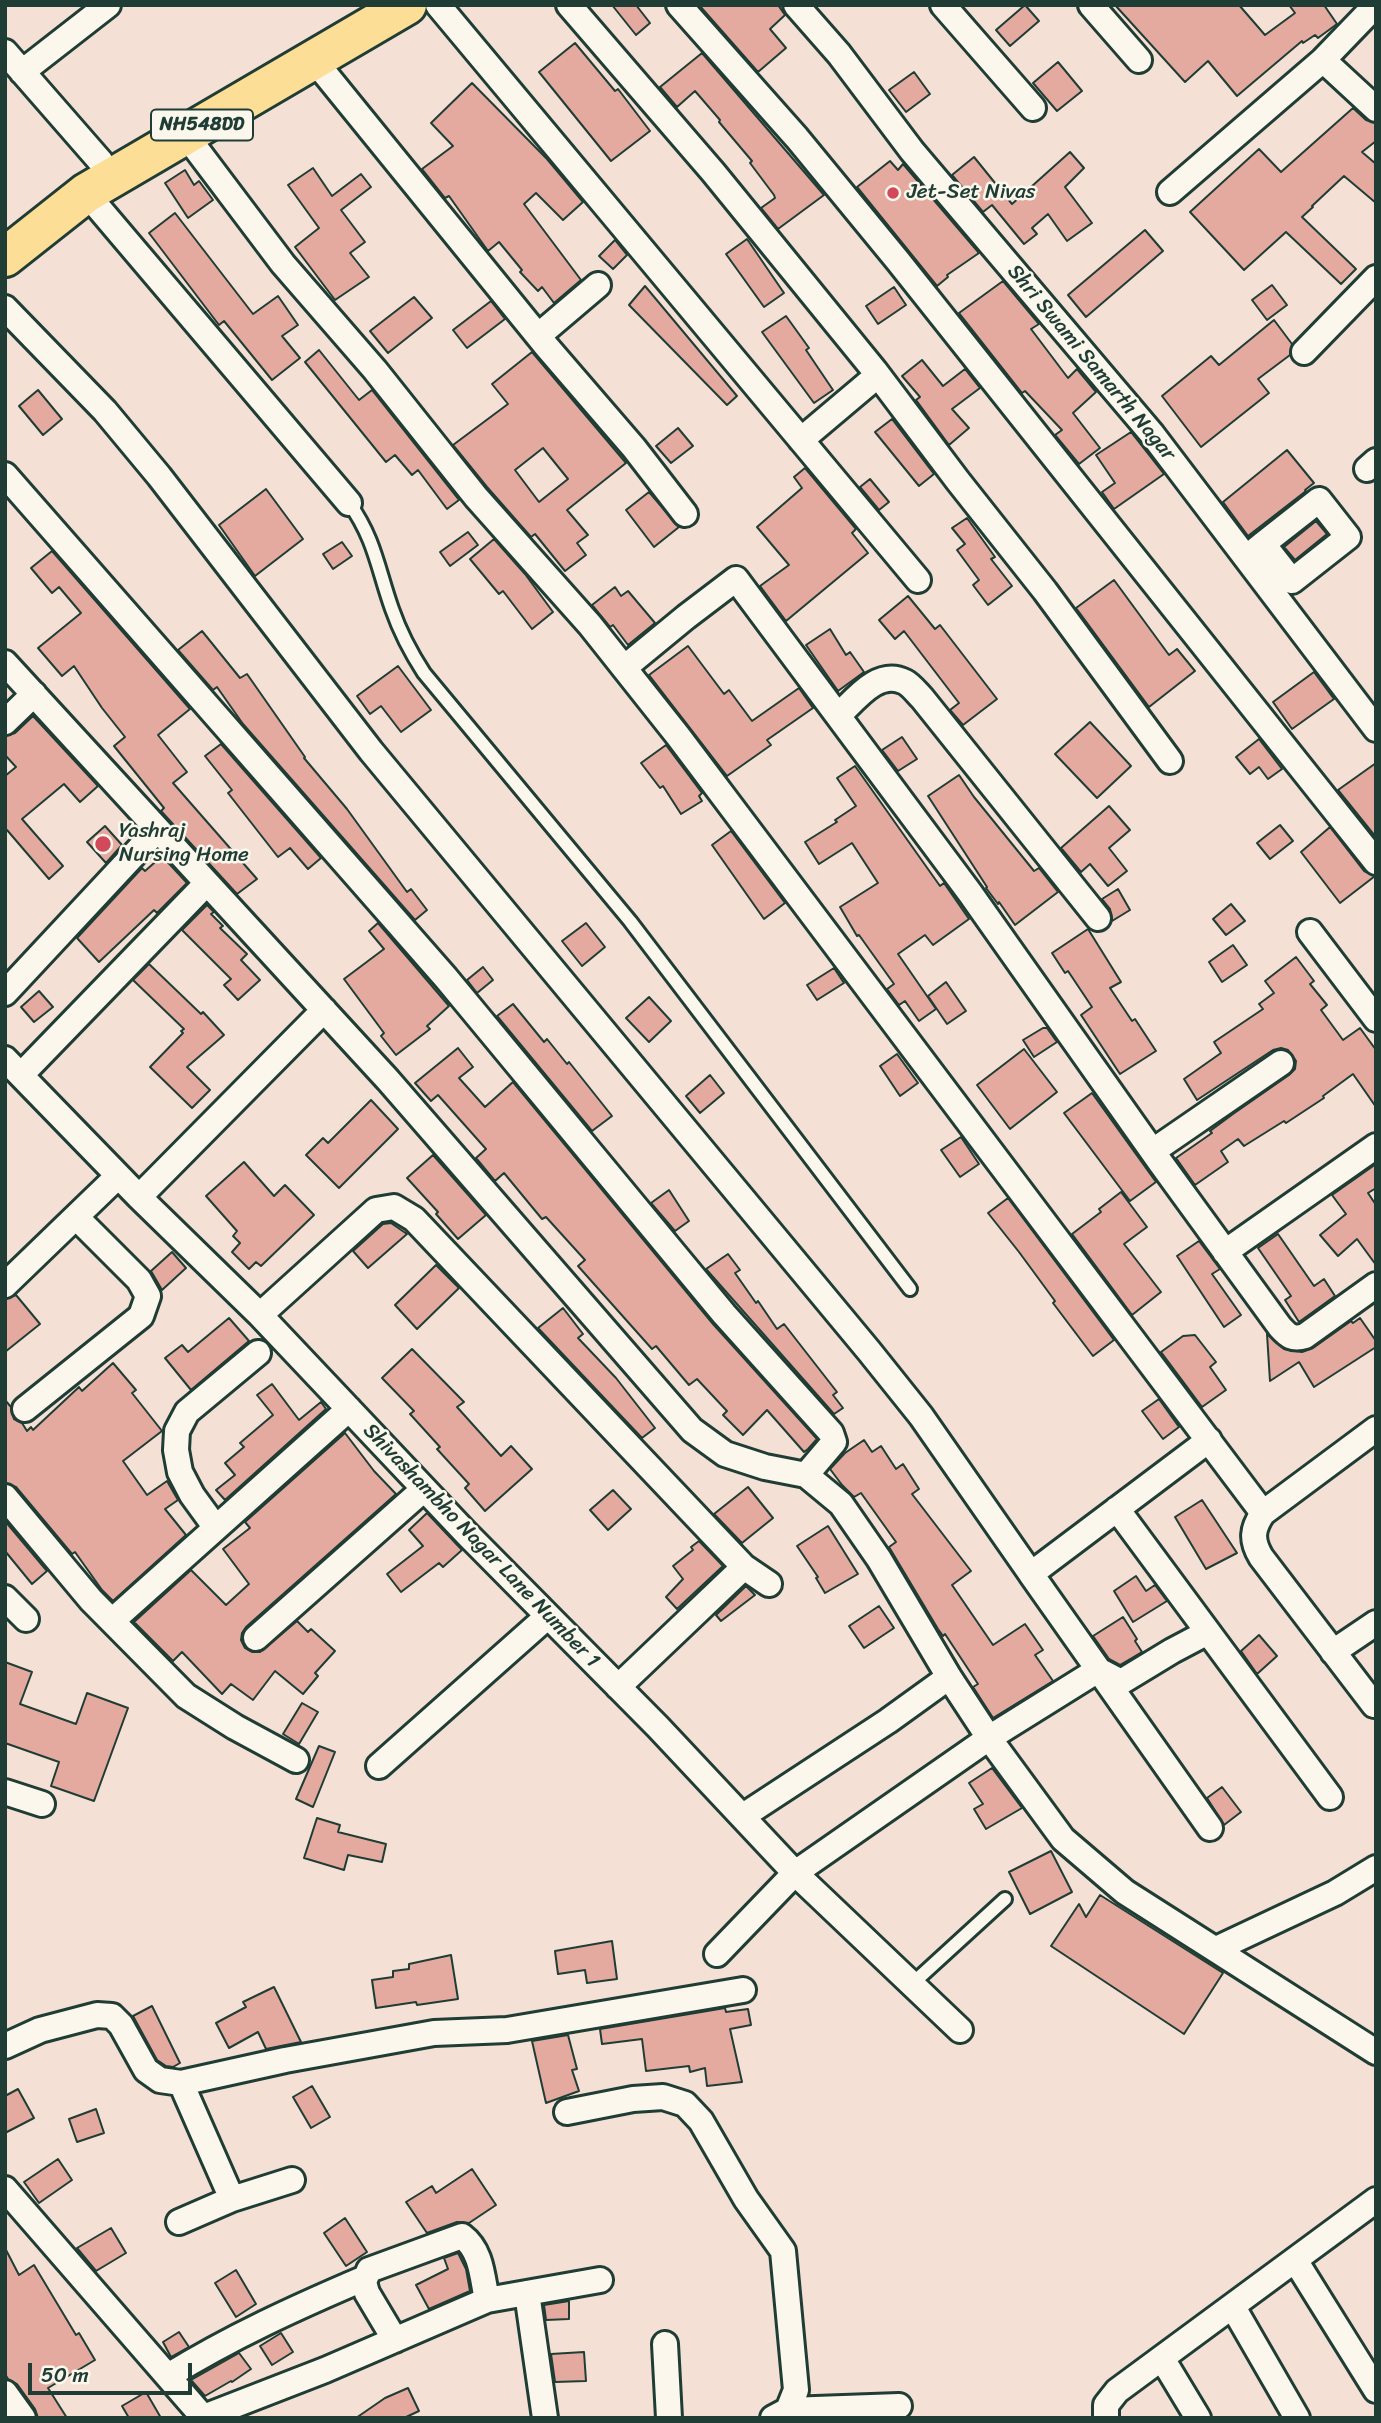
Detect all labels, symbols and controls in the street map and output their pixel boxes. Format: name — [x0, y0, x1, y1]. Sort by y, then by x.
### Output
road number: NH548DD — [151, 110, 253, 140]
place label: Jet-Set Nivas — [907, 180, 1035, 206]
marker: Jet-Set Nivas — [885, 185, 901, 201]
street label: Shri Swami Samarth Nagar — [1001, 260, 1181, 466]
place label: Yashraj Nursing Home — [119, 819, 249, 869]
marker: Yashraj Nursing Home — [93, 834, 113, 854]
street label: Shivashambho Nagar Lane Number 1 — [357, 1419, 605, 1673]
scale bar — [32, 2350, 196, 2394]
text: 50 m — [41, 2356, 89, 2394]

